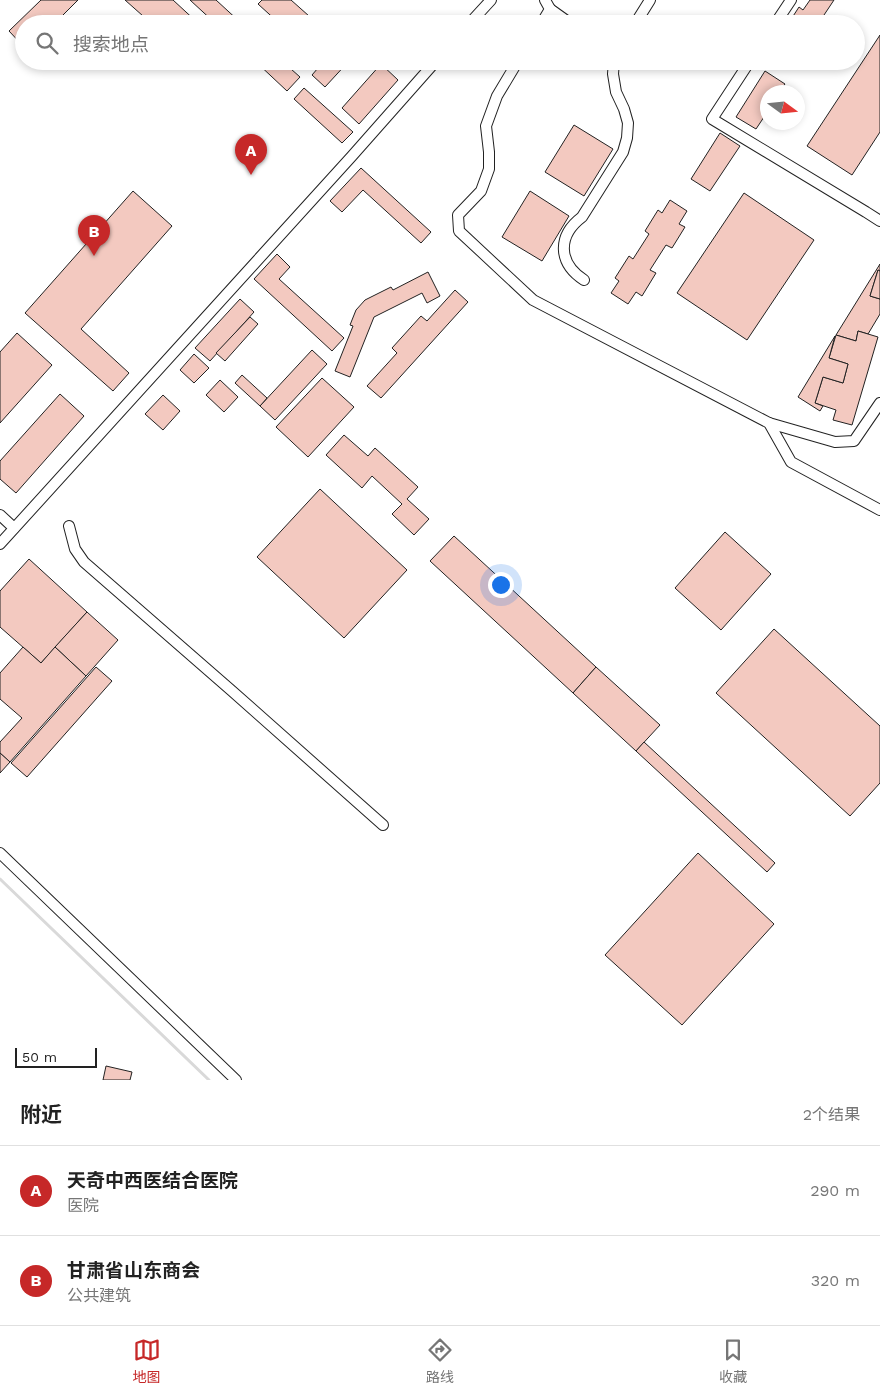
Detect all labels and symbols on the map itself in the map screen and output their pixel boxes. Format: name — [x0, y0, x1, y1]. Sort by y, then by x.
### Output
north arrow — [760, 85, 805, 130]
pin: A — [235, 134, 267, 175]
pin: B — [78, 215, 110, 256]
your location — [488, 572, 514, 598]
scale bar — [15, 1045, 98, 1068]

